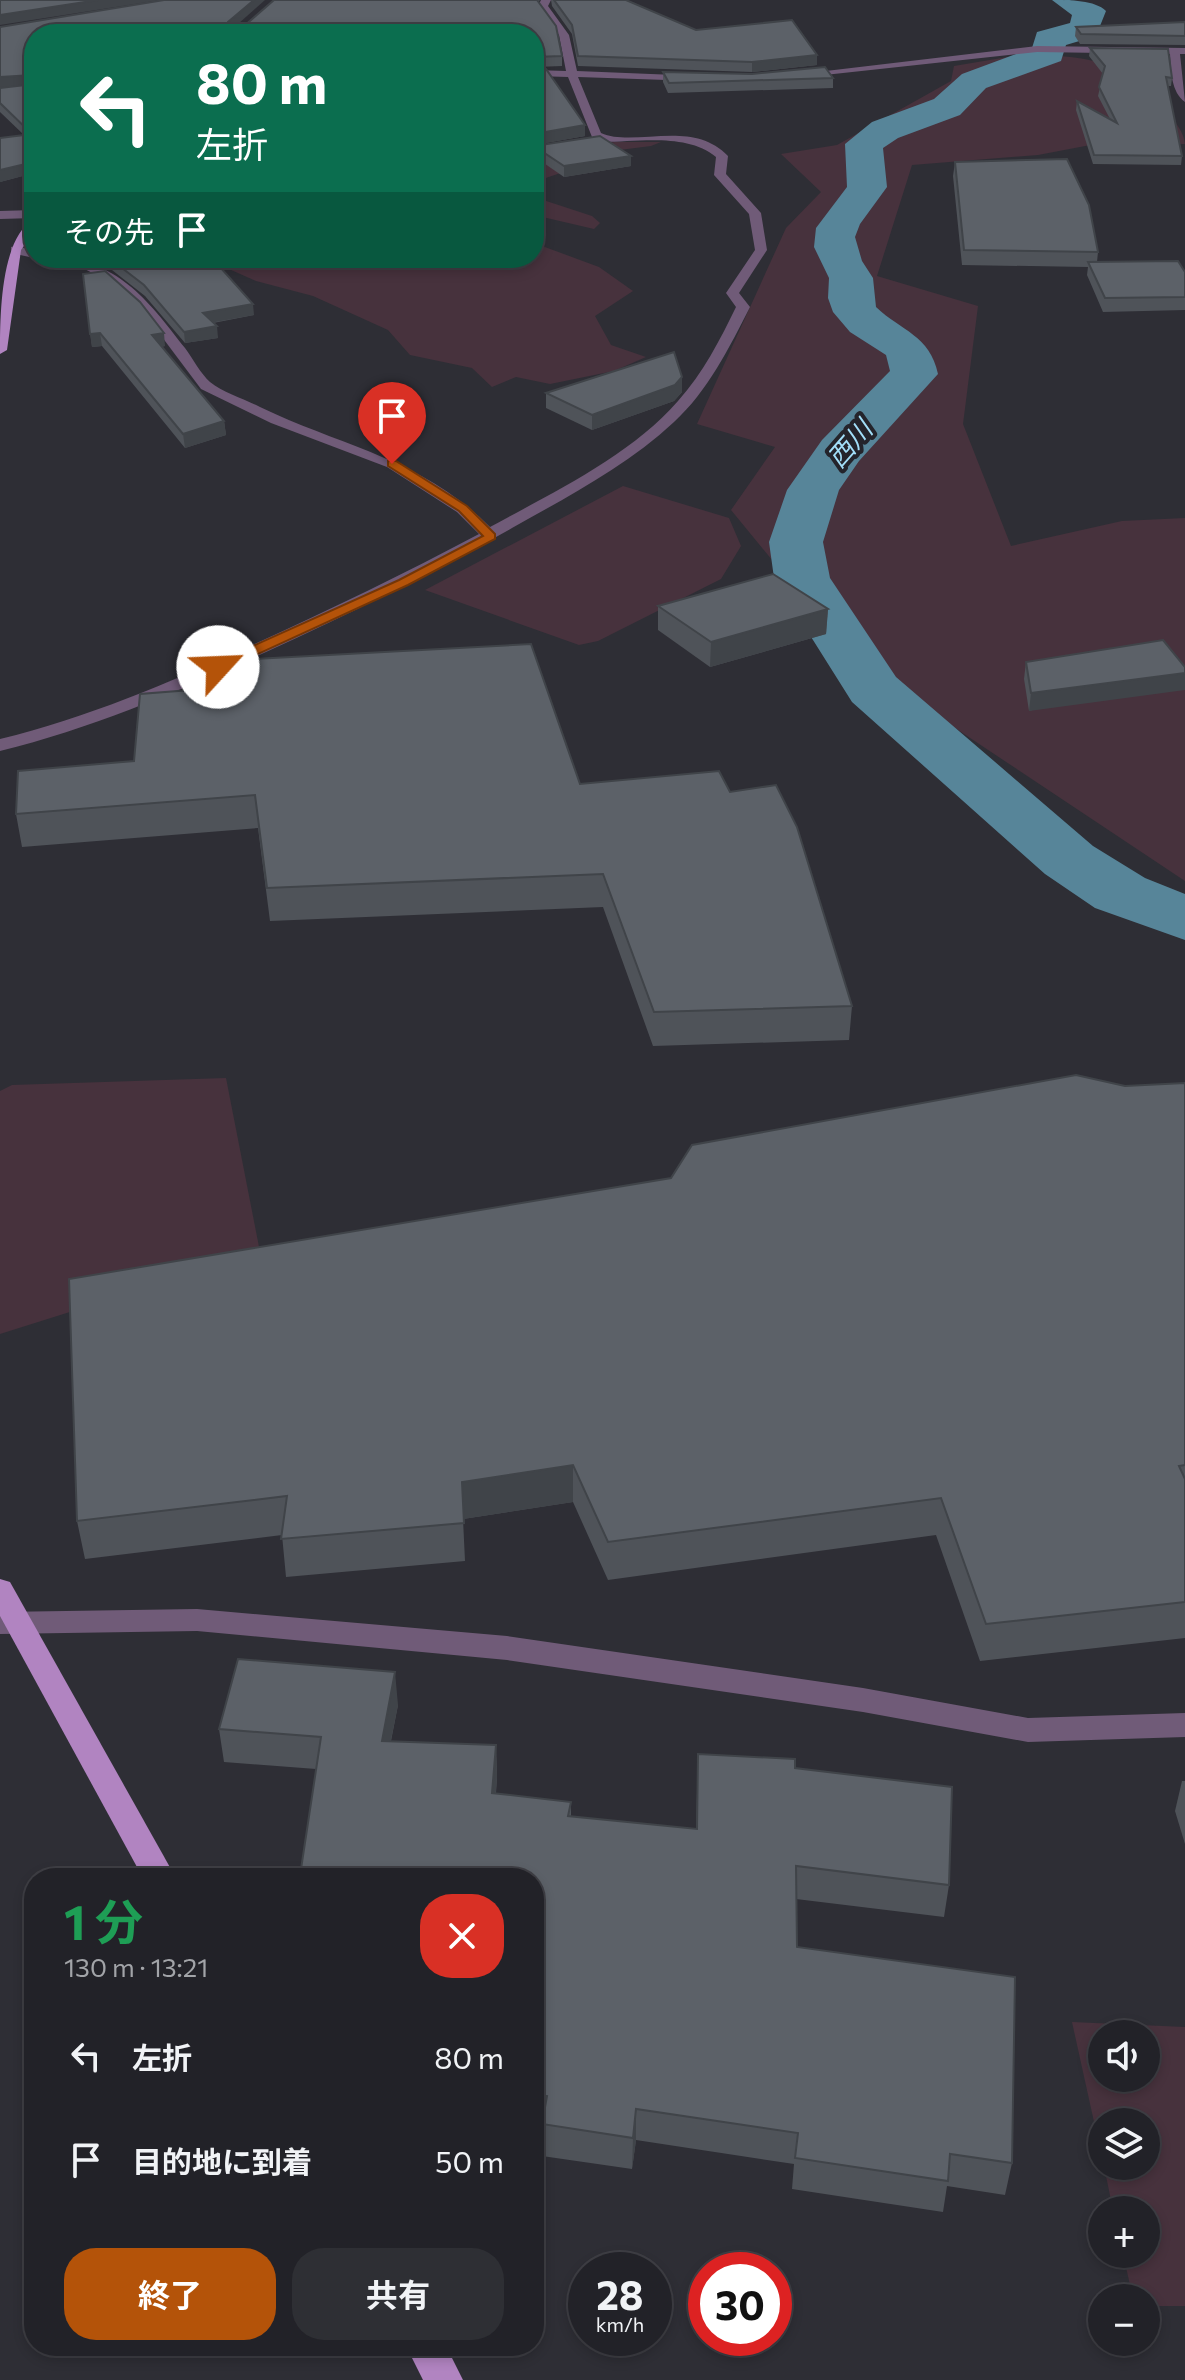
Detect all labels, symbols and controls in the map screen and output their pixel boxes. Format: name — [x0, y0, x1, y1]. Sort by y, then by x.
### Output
text: 80 m — [196, 47, 327, 116]
icon: left — [64, 56, 168, 160]
text: 左折 — [196, 121, 268, 165]
icon: arrive — [170, 208, 214, 252]
text: その先 — [64, 212, 154, 249]
pin — [358, 382, 426, 464]
icon: arrive — [370, 394, 414, 438]
water label: 西川 — [820, 411, 880, 473]
position arrow — [176, 625, 260, 709]
text: 1 分 — [64, 1891, 143, 1950]
button: close — [420, 1894, 504, 1978]
text: 130 m · 13:21 — [64, 1951, 208, 1982]
map controls — [1088, 2020, 1160, 2356]
button: sound — [1088, 2020, 1160, 2092]
icon: left — [64, 2034, 108, 2078]
text: 左折 — [132, 2038, 192, 2075]
text: 80 m — [434, 2038, 504, 2075]
button: layers — [1088, 2108, 1160, 2180]
icon: arrive — [64, 2138, 108, 2182]
text: 目的地に到着 — [132, 2142, 312, 2179]
text: 50 m — [435, 2142, 504, 2179]
button: + — [1088, 2196, 1160, 2268]
button: 終了 — [64, 2248, 276, 2340]
button: 共有 — [292, 2248, 504, 2340]
speed limit sign: 30 — [688, 2252, 792, 2356]
text: 28 — [596, 2269, 644, 2318]
button: − — [1088, 2284, 1160, 2356]
text: km/h — [596, 2312, 644, 2336]

